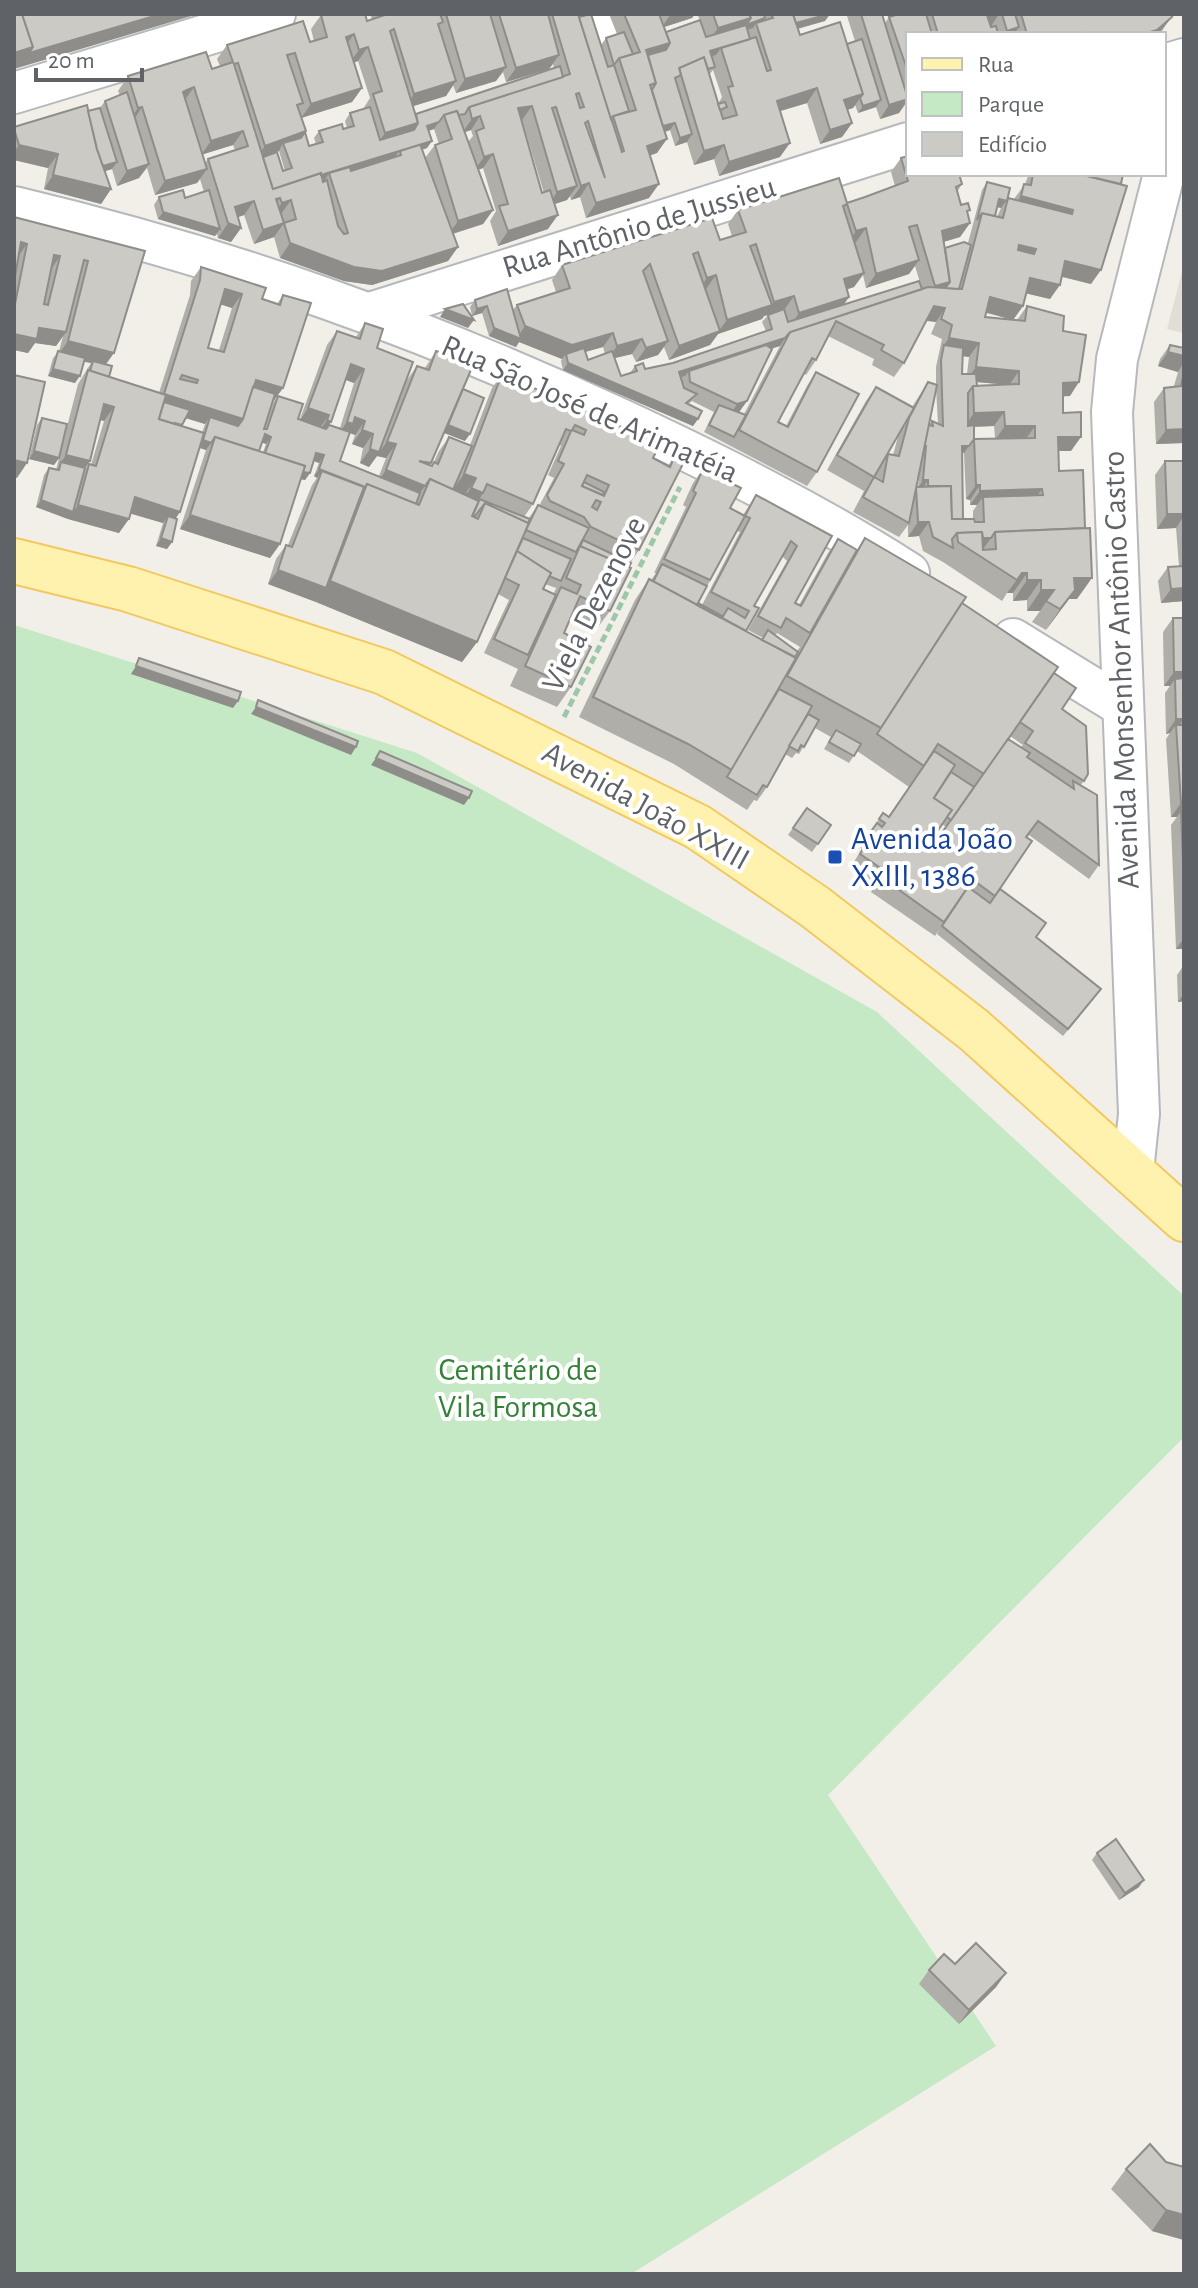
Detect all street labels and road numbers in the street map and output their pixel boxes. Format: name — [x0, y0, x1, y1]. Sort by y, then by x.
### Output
street label: Rua Antônio de Jussieu — [499, 170, 779, 284]
street label: Rua São José de Arimatéia — [437, 329, 743, 489]
street label: Avenida Monsenhor Antônio Castro — [1097, 450, 1145, 890]
street label: Viela Dezenove — [536, 512, 652, 696]
street label: Avenida João XXIII — [537, 736, 755, 876]

